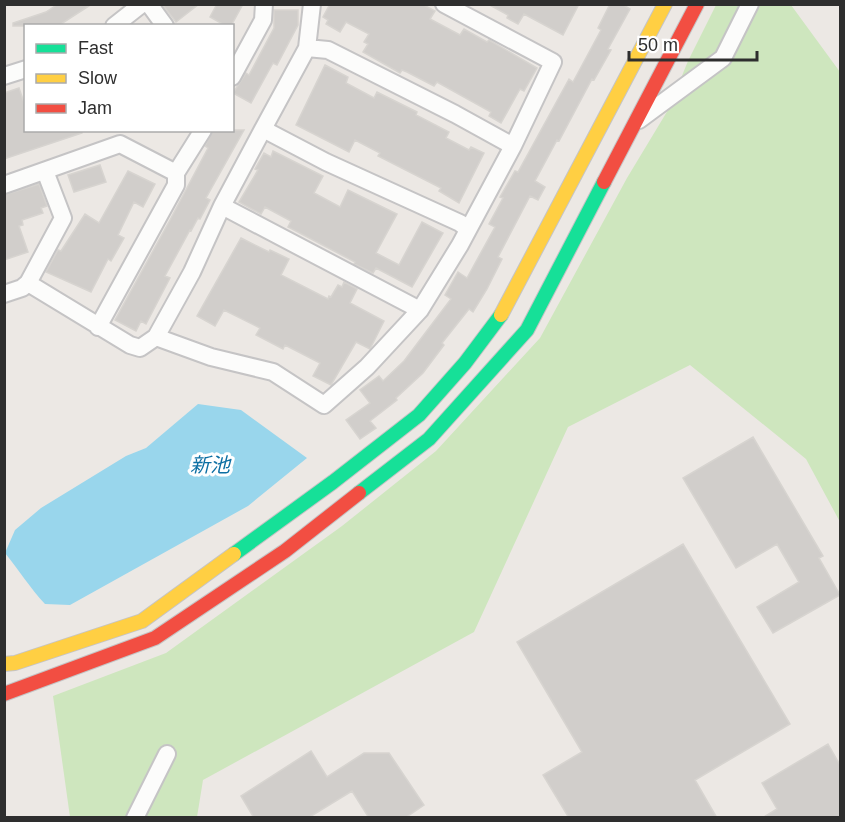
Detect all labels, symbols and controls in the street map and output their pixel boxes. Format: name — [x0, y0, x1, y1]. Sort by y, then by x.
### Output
legend — [24, 24, 234, 132]
scale bar — [629, 24, 756, 62]
text: 50 m — [638, 35, 678, 55]
text: Fast — [78, 38, 113, 58]
text: Slow — [78, 68, 118, 88]
text: Jam — [78, 98, 112, 118]
water label: 新池 — [190, 454, 232, 476]

